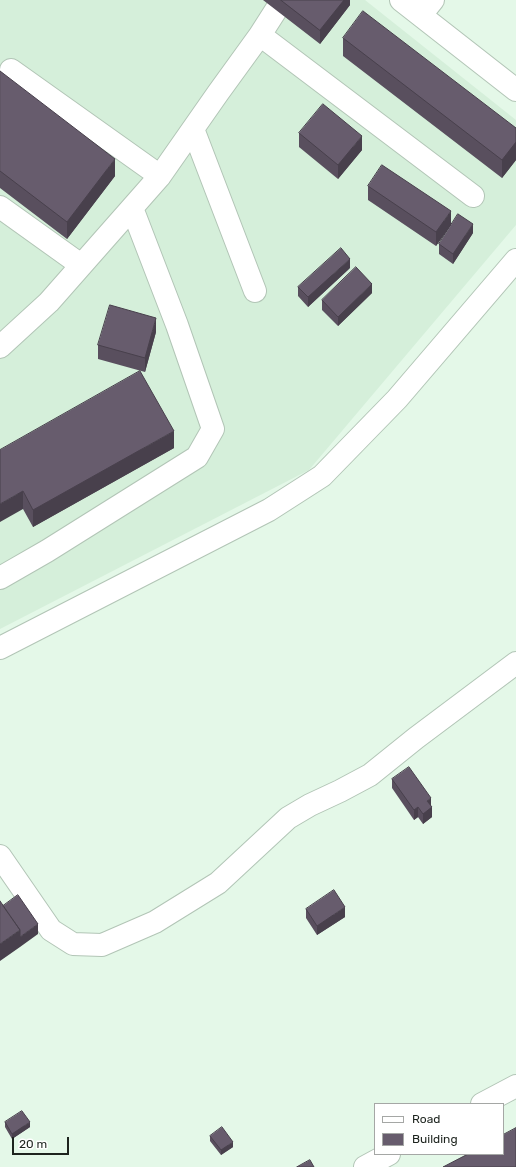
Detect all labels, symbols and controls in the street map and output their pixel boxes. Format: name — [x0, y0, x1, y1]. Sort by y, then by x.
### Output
legend — [374, 1103, 504, 1155]
text: Road — [412, 1112, 440, 1126]
scale bar — [14, 1129, 71, 1155]
text: Building — [412, 1132, 458, 1146]
text: 20 m — [19, 1137, 47, 1151]

